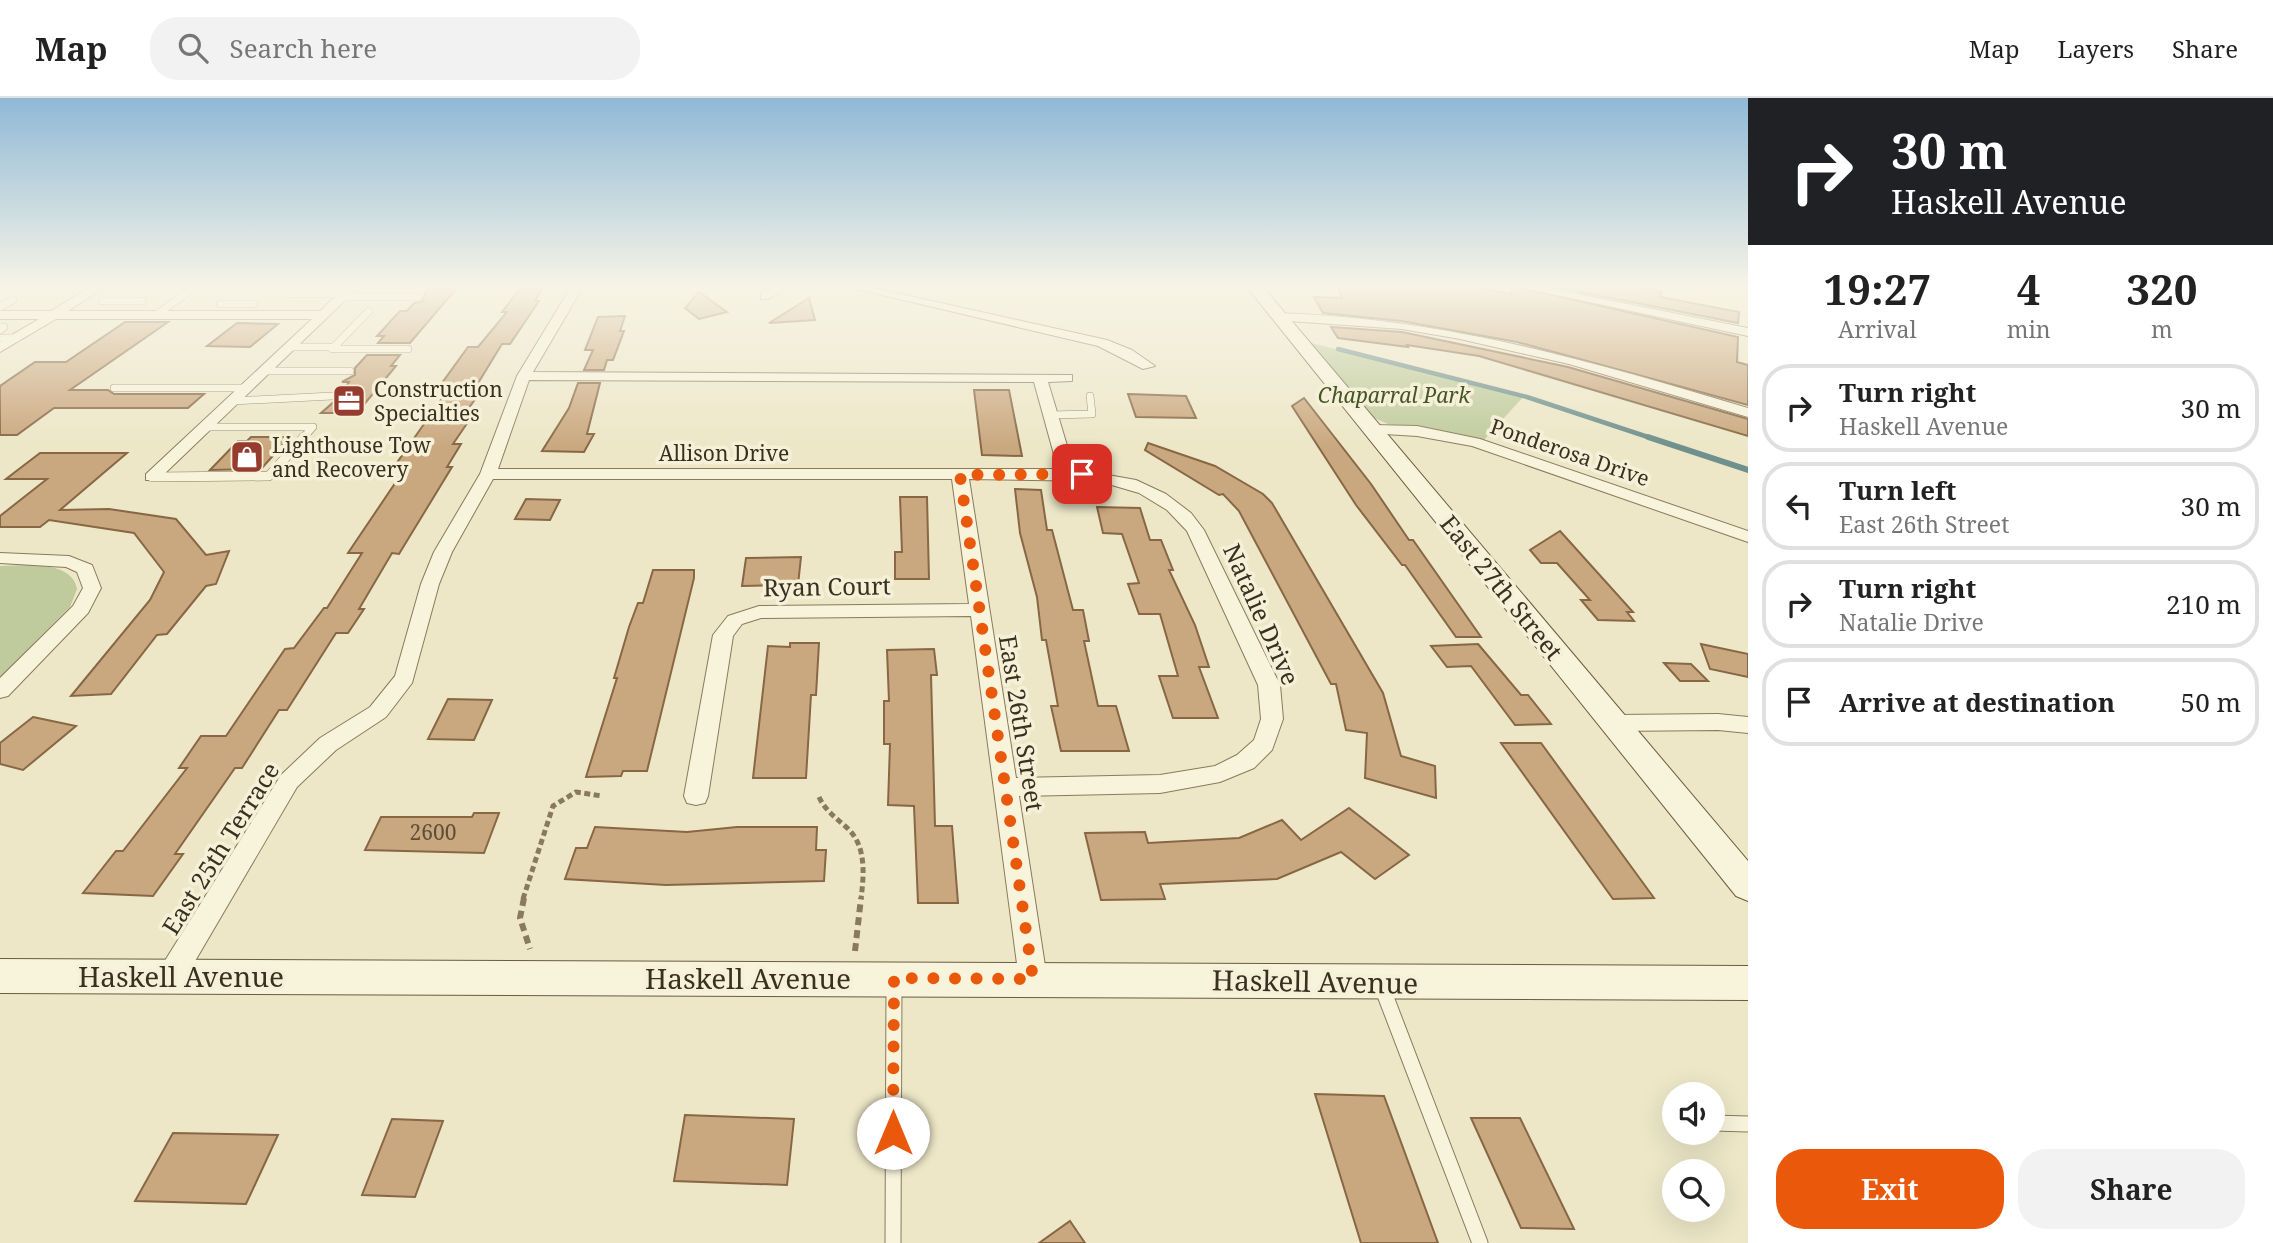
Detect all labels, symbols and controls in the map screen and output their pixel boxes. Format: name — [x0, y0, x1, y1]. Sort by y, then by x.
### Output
search box — [150, 17, 640, 80]
text: Map — [35, 26, 108, 71]
icon: search — [174, 29, 212, 67]
text: Search here — [230, 30, 377, 66]
text: Map — [1969, 32, 2020, 65]
text: Layers — [2058, 32, 2134, 65]
text: Share — [2172, 32, 2238, 65]
text: 30 m — [1891, 117, 2007, 183]
icon: right — [1776, 126, 1867, 217]
text: Haskell Avenue — [1891, 180, 2127, 223]
text: 19:27 — [1824, 260, 1931, 317]
text: 4 — [2017, 260, 2041, 317]
text: 320 — [2126, 260, 2197, 317]
text: Arrival — [1838, 313, 1917, 345]
text: min — [2007, 313, 2051, 345]
text: m — [2151, 313, 2173, 345]
text: Turn right — [1839, 374, 1976, 410]
place label: Construction Specialties — [374, 375, 503, 427]
park label: Chaparral Park — [1318, 381, 1471, 409]
office icon: Construction Specialties — [330, 382, 368, 420]
icon: right — [1780, 389, 1818, 427]
text: 30 m — [2181, 390, 2241, 426]
text: Haskell Avenue — [1839, 410, 2008, 442]
street label: Ponderosa Drive — [1487, 412, 1653, 492]
place label: Lighthouse Tow and Recovery — [272, 431, 432, 483]
shop icon: Lighthouse Tow and Recovery — [228, 438, 266, 476]
street label: Allison Drive — [659, 439, 789, 467]
pin — [1052, 444, 1112, 504]
icon: arrive — [1063, 455, 1101, 493]
text: Turn left — [1839, 472, 1956, 508]
icon: left — [1780, 487, 1818, 525]
text: 30 m — [2181, 488, 2241, 524]
street label: East 27th Street — [1433, 508, 1571, 666]
text: East 26th Street — [1839, 508, 2009, 540]
street label: Natalie Drive — [1216, 538, 1308, 690]
street label: Ryan Court — [763, 568, 891, 604]
text: Turn right — [1839, 570, 1976, 606]
icon: right — [1780, 585, 1818, 623]
text: 210 m — [2166, 586, 2241, 622]
text: Natalie Drive — [1839, 606, 1984, 638]
street label: East 26th Street — [992, 633, 1052, 813]
icon: arrive — [1780, 683, 1818, 721]
text: Arrive at destination — [1839, 684, 2115, 720]
text: 50 m — [2181, 684, 2241, 720]
street label: East 25th Terrace — [154, 756, 286, 940]
house number: 2600 — [410, 818, 456, 846]
street label: Haskell Avenue — [78, 957, 284, 995]
street label: Haskell Avenue — [645, 959, 851, 997]
street label: Haskell Avenue — [1212, 960, 1418, 1002]
map controls — [1662, 1082, 1725, 1222]
button: sound — [1662, 1082, 1725, 1145]
position arrow — [856, 1096, 930, 1170]
button: Exit — [1776, 1149, 2004, 1229]
button: Share — [2018, 1149, 2245, 1229]
button: search — [1662, 1159, 1725, 1222]

